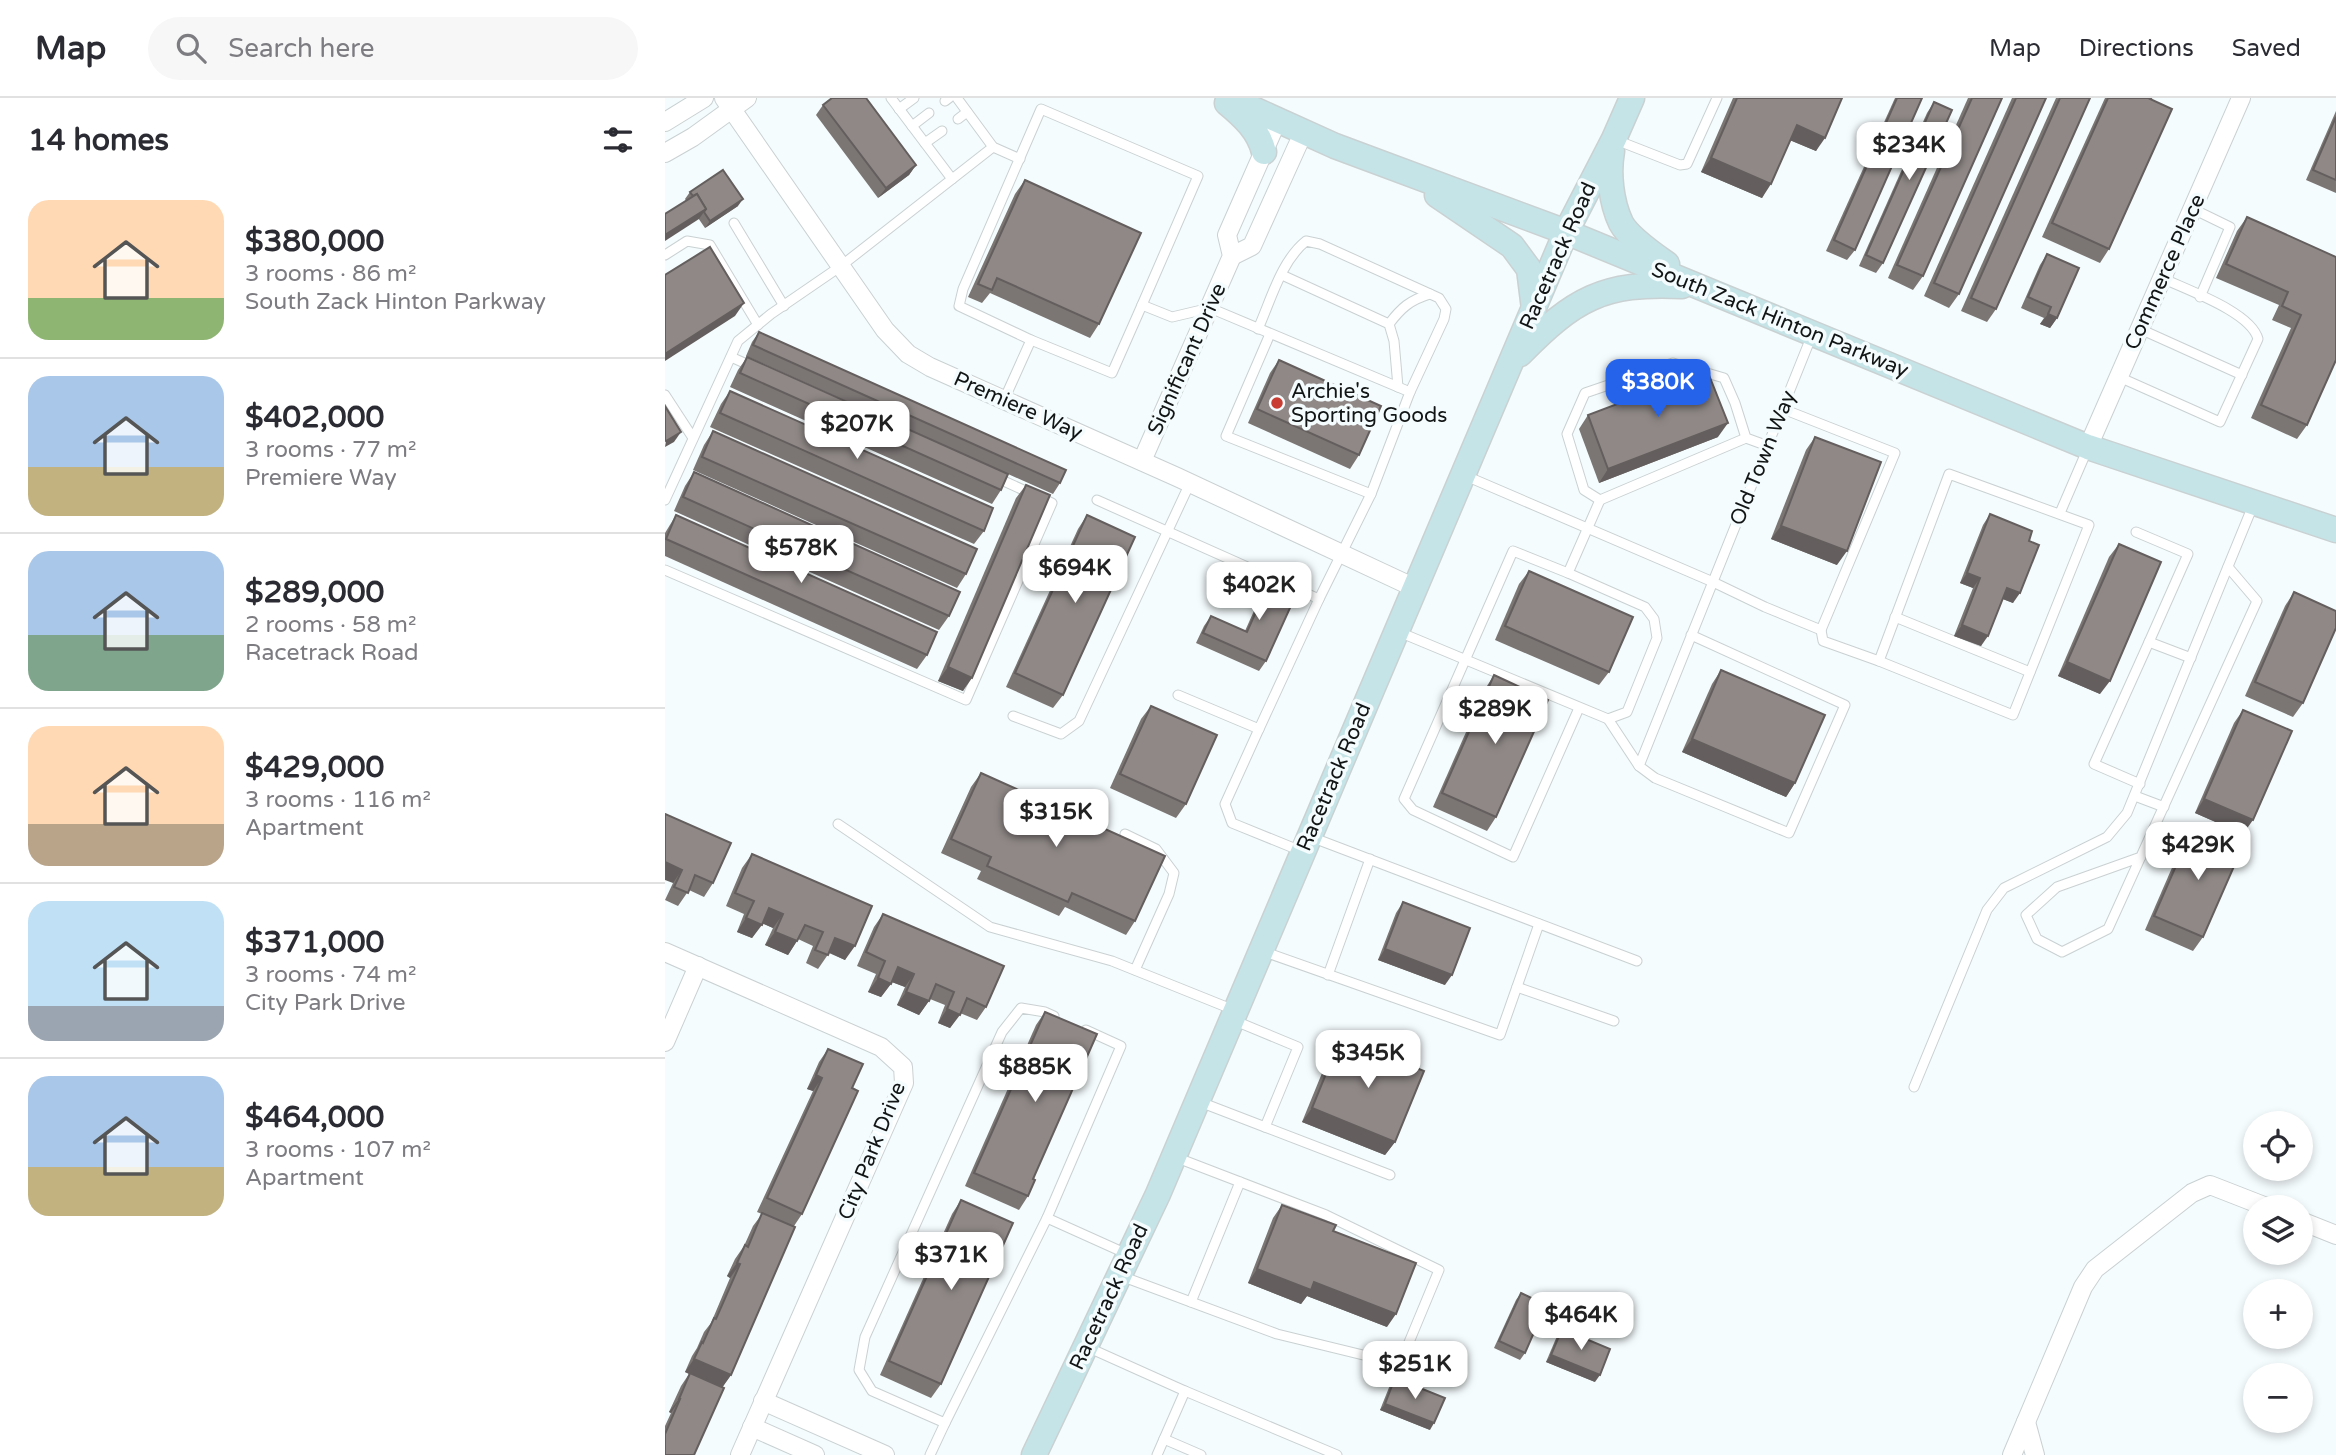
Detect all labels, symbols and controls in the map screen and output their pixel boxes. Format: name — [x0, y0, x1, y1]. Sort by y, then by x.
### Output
search box — [148, 17, 638, 80]
text: Map — [35, 29, 106, 68]
icon: search — [172, 29, 210, 67]
text: Search here — [228, 33, 374, 64]
text: Map — [1989, 34, 2041, 63]
text: Directions — [2079, 34, 2194, 63]
text: Saved — [2232, 34, 2301, 63]
icon: filters — [599, 121, 637, 159]
text: 14 homes — [28, 122, 169, 159]
pin: $234K — [1860, 122, 1958, 182]
text: $234K — [1873, 131, 1945, 159]
street label: Racetrack Road — [1514, 179, 1602, 333]
street label: Commerce Place — [2119, 190, 2211, 354]
text: $380,000 — [245, 223, 384, 260]
icon: home — [84, 228, 168, 312]
street label: South Zack Hinton Parkway — [1648, 257, 1912, 383]
text: 3 rooms · 86 m² — [245, 260, 416, 288]
street label: Significant Drive — [1142, 279, 1232, 439]
text: South Zack Hinton Parkway — [245, 288, 546, 316]
pin: $380K — [1609, 360, 1707, 419]
street label: Premiere Way — [950, 366, 1086, 446]
text: $380K — [1622, 368, 1694, 396]
place label: Archie's Sporting Goods — [1291, 379, 1447, 428]
street label: Old Town Way — [1725, 387, 1801, 529]
marker: Archie's Sporting Goods — [1269, 395, 1285, 411]
text: $402,000 — [245, 399, 384, 436]
pin: $207K — [808, 402, 906, 461]
icon: home — [84, 404, 168, 488]
text: $207K — [821, 410, 893, 438]
text: 3 rooms · 77 m² — [245, 436, 416, 464]
text: Premiere Way — [245, 464, 396, 492]
pin: $578K — [752, 526, 850, 585]
text: $578K — [765, 534, 837, 562]
pin: $694K — [1026, 546, 1124, 605]
text: $694K — [1039, 554, 1111, 582]
pin: $402K — [1210, 562, 1308, 622]
text: $402K — [1223, 571, 1295, 599]
text: $289,000 — [245, 574, 384, 611]
icon: home — [84, 579, 168, 663]
text: 2 rooms · 58 m² — [245, 611, 416, 639]
text: Racetrack Road — [245, 639, 419, 667]
pin: $289K — [1446, 686, 1544, 746]
text: $289K — [1459, 695, 1531, 723]
street label: Racetrack Road — [1292, 699, 1376, 855]
text: $429,000 — [245, 749, 384, 786]
icon: home — [84, 754, 168, 838]
text: 3 rooms · 116 m² — [245, 786, 431, 814]
pin: $315K — [1007, 790, 1105, 849]
text: $315K — [1020, 798, 1092, 826]
text: Apartment — [245, 814, 364, 842]
pin: $429K — [2149, 822, 2247, 882]
text: $429K — [2162, 831, 2234, 859]
text: $371,000 — [245, 924, 384, 961]
icon: home — [84, 929, 168, 1013]
text: 3 rooms · 74 m² — [245, 961, 416, 989]
text: City Park Drive — [245, 989, 405, 1017]
pin: $345K — [1319, 1030, 1417, 1090]
text: $345K — [1332, 1039, 1404, 1067]
pin: $885K — [986, 1044, 1084, 1104]
text: $885K — [999, 1053, 1071, 1081]
street label: City Park Drive — [833, 1078, 911, 1224]
text: $464,000 — [245, 1099, 384, 1136]
icon: home — [84, 1104, 168, 1188]
map controls — [2243, 1111, 2313, 1433]
button: locate — [2243, 1111, 2313, 1181]
text: 3 rooms · 107 m² — [245, 1136, 431, 1164]
text: Apartment — [245, 1164, 364, 1192]
button: layers — [2243, 1195, 2313, 1265]
street label: Racetrack Road — [1064, 1220, 1154, 1374]
pin: $371K — [902, 1232, 1000, 1292]
text: $371K — [915, 1241, 987, 1269]
button: + — [2243, 1279, 2313, 1349]
pin: $464K — [1532, 1292, 1630, 1352]
text: $464K — [1545, 1301, 1617, 1329]
pin: $251K — [1366, 1342, 1464, 1401]
text: $251K — [1379, 1350, 1451, 1378]
button: − — [2243, 1363, 2313, 1433]

